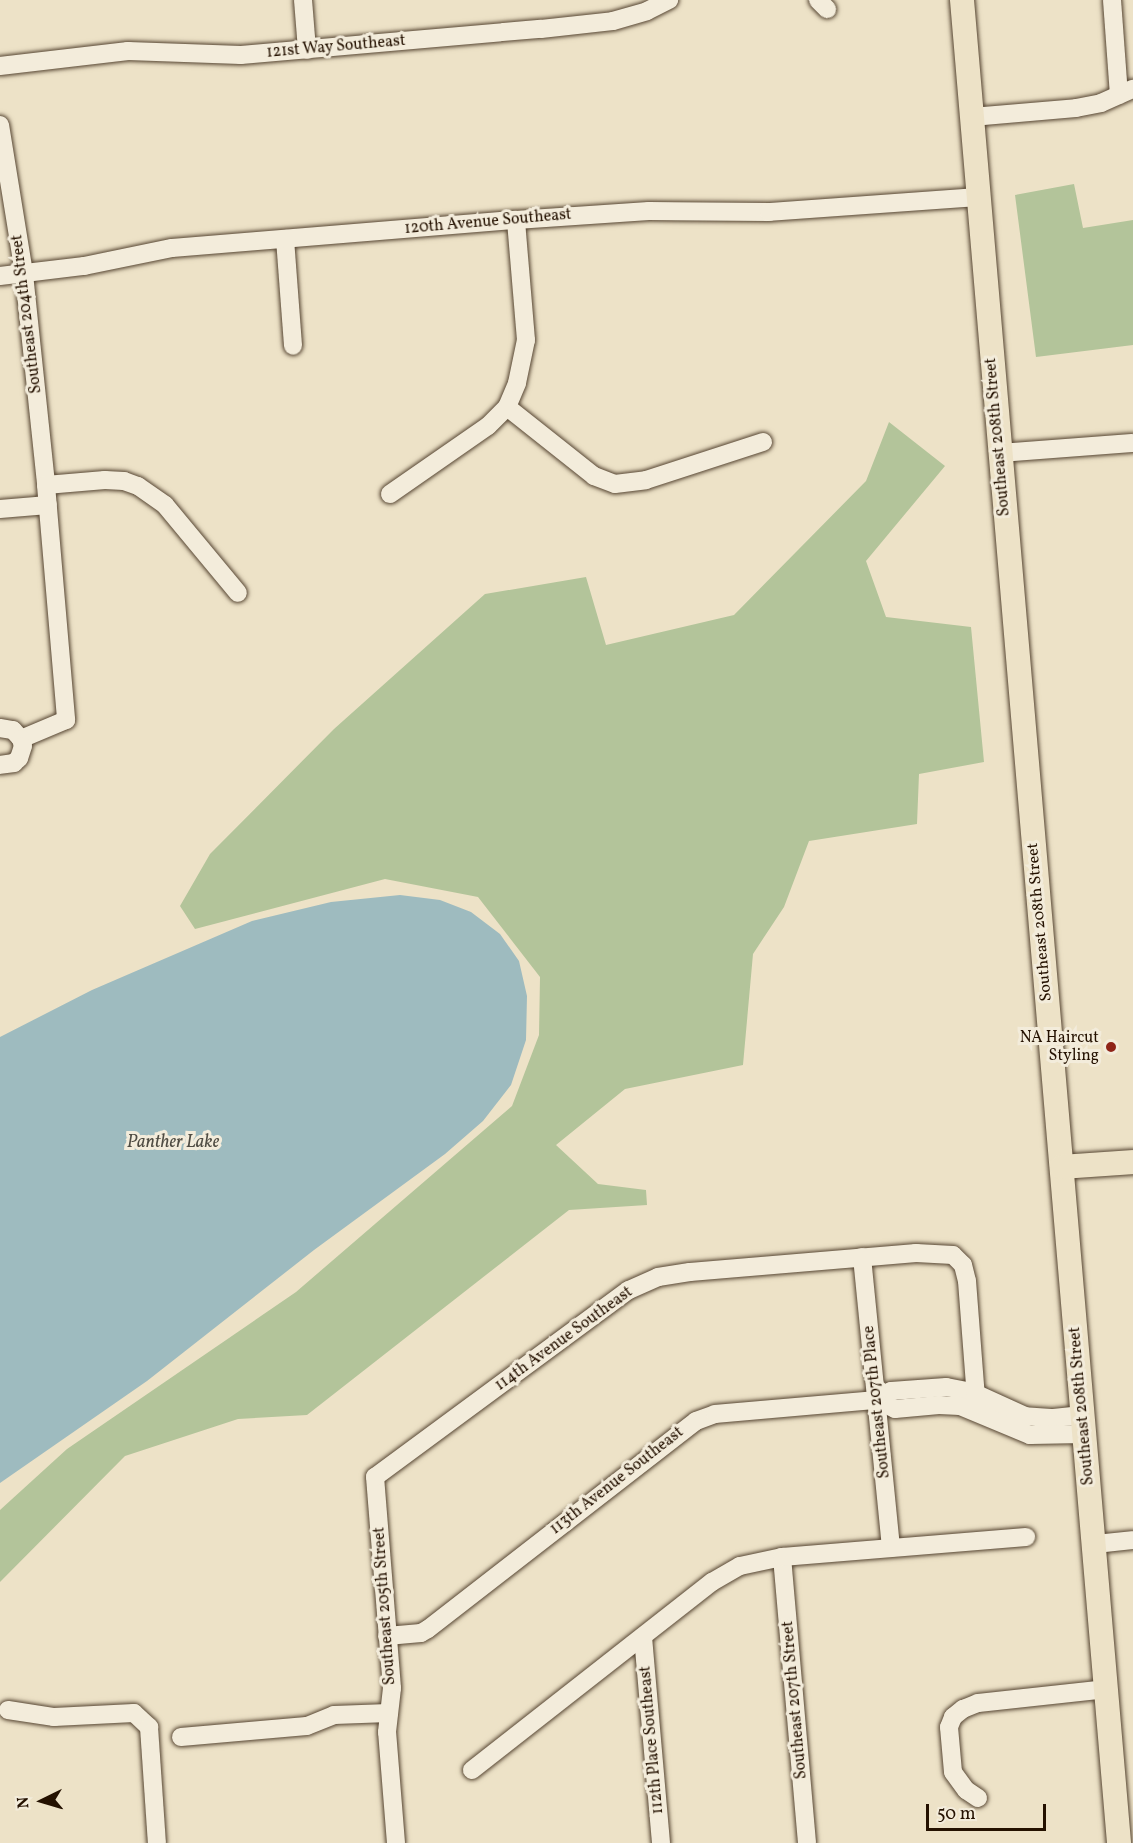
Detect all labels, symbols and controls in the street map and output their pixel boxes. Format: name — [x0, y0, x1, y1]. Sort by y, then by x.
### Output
street label: 121st Way Southeast — [265, 31, 407, 63]
street label: 120th Avenue Southeast — [404, 205, 572, 239]
street label: Southeast 204th Street — [8, 233, 46, 395]
street label: Southeast 208th Street — [981, 357, 1015, 517]
street label: Southeast 208th Street — [1023, 842, 1057, 1002]
place label: NA Haircut Styling — [1020, 1028, 1099, 1066]
marker: NA Haircut Styling — [1104, 1040, 1118, 1054]
water label: Panther Lake — [127, 1132, 219, 1154]
street label: 114th Avenue Southeast — [491, 1283, 637, 1395]
street label: Southeast 207th Place — [859, 1325, 895, 1479]
street label: Southeast 208th Street — [1065, 1326, 1099, 1486]
street label: 113th Avenue Southeast — [546, 1423, 688, 1539]
street label: Southeast 205th Street — [370, 1526, 400, 1686]
street label: Southeast 207th Street — [779, 1620, 811, 1780]
street label: 112th Place Southeast — [636, 1665, 668, 1815]
north arrow — [12, 1771, 72, 1831]
scale bar — [929, 1792, 1049, 1830]
text: N — [13, 1796, 36, 1809]
text: 50 m — [937, 1802, 976, 1827]

